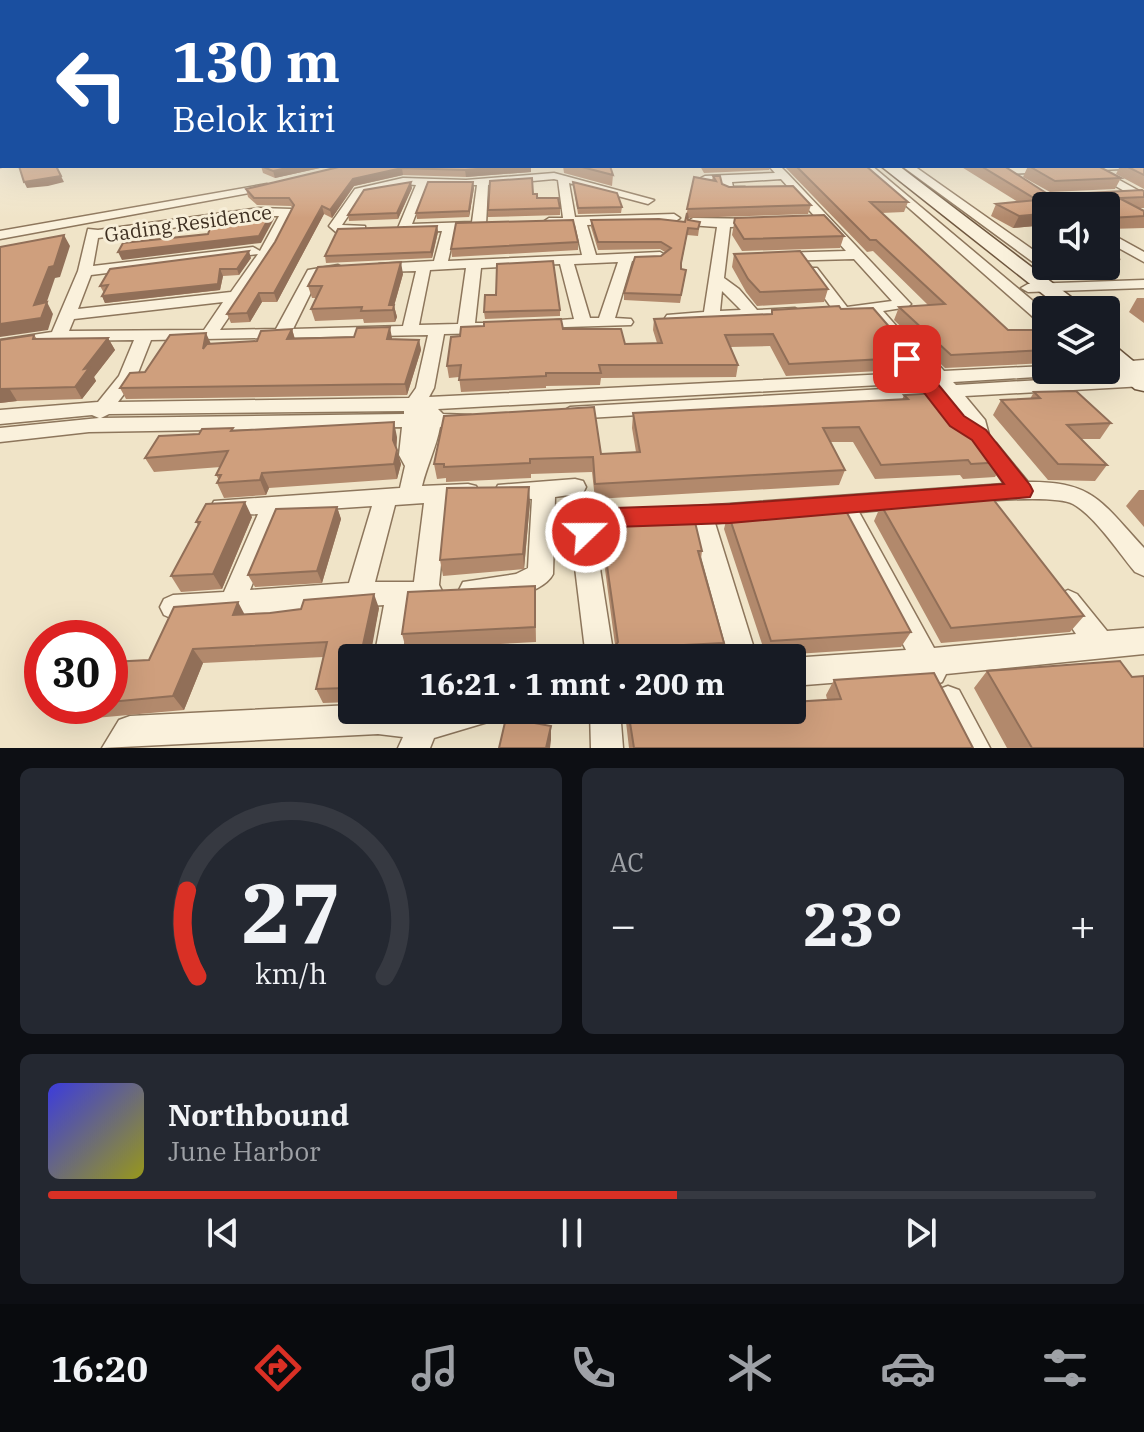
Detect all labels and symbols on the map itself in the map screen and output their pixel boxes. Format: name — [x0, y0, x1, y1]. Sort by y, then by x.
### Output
street label: Gading Residence — [103, 198, 273, 248]
pin — [873, 325, 941, 393]
position arrow — [544, 490, 628, 574]
speed limit sign: 30 — [24, 620, 128, 724]

